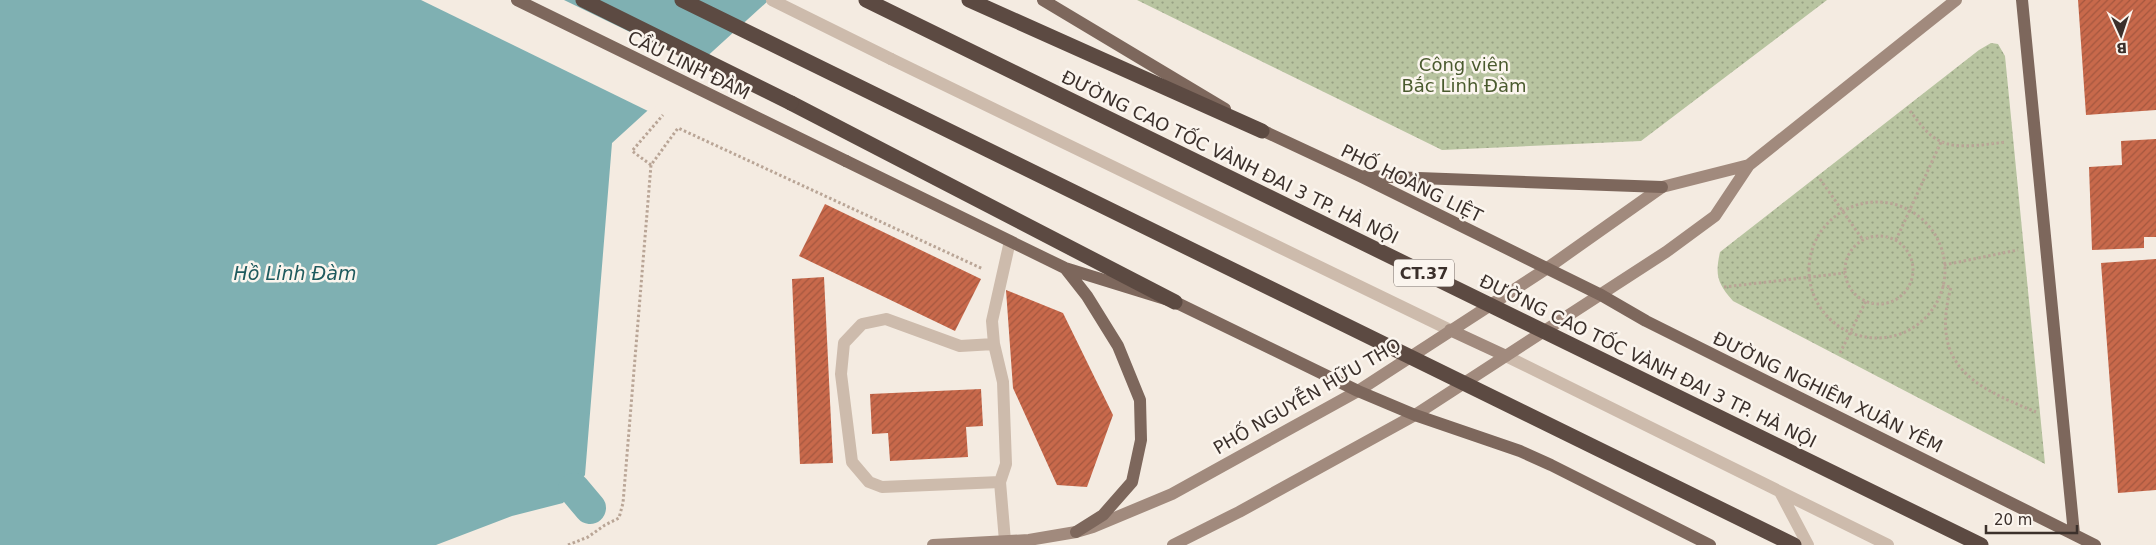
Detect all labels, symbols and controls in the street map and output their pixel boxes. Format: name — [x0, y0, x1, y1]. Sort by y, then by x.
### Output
north arrow — [2096, 10, 2146, 60]
street label: CẦU LINH ĐÀM — [624, 25, 754, 104]
text: B — [2116, 40, 2127, 56]
park label: Công viên Bắc Linh Đàm — [1401, 54, 1527, 96]
street label: ĐƯỜNG CAO TỐC VÀNH ĐAI 3 TP. HÀ NỘI — [1058, 64, 1403, 248]
street label: PHỐ HOÀNG LIỆT — [1338, 138, 1488, 227]
road number: CT.37 — [1394, 260, 1454, 286]
water label: Hồ Linh Đàm — [234, 262, 356, 284]
street label: ĐƯỜNG CAO TỐC VÀNH ĐAI 3 TP. HÀ NỘI — [1476, 268, 1821, 452]
street label: ĐƯỜNG NGHIÊM XUÂN YÊM — [1710, 327, 1946, 457]
street label: PHỐ NGUYỄN HỮU THỌ — [1209, 332, 1404, 458]
scale bar — [1986, 502, 2077, 534]
text: 20 m — [1994, 511, 2032, 529]

